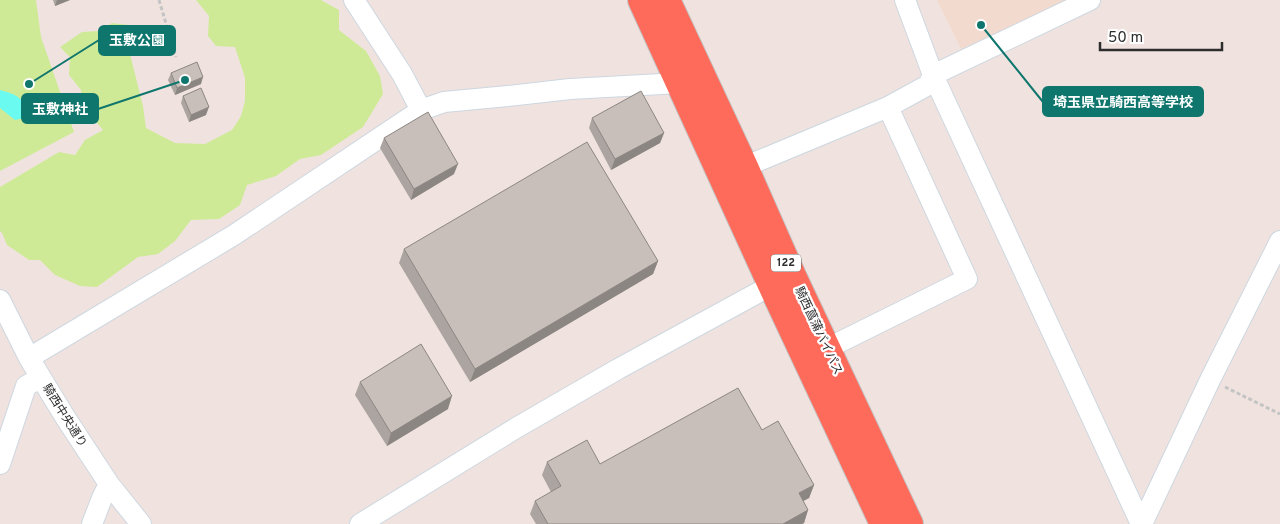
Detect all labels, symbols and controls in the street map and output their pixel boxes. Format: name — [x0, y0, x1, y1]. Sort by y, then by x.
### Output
scale bar — [1100, 20, 1222, 52]
callout: 玉敷公園 — [99, 26, 175, 55]
text: 50 m — [1108, 29, 1143, 48]
text: 玉敷公園 — [109, 32, 165, 50]
callout: 埼玉県立騎西高等学校 — [1043, 87, 1203, 116]
callout: 玉敷神社 — [22, 94, 98, 123]
text: 埼玉県立騎西高等学校 — [1053, 94, 1193, 112]
text: 玉敷神社 — [32, 101, 88, 119]
road number: 122 — [771, 254, 801, 272]
street label: 騎西菖蒲バイパス — [791, 284, 845, 378]
street label: 騎西中央通り — [38, 381, 90, 451]

